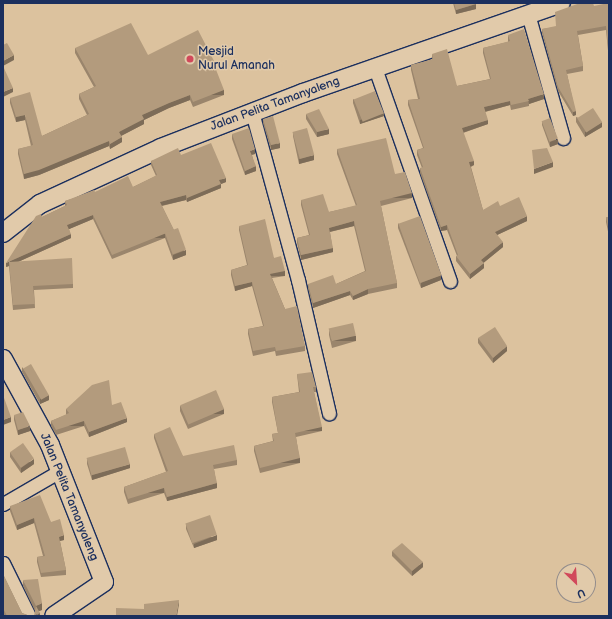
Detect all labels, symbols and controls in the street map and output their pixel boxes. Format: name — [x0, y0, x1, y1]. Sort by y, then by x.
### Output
place label: Mesjid Nurul Amanah — [198, 45, 275, 73]
marker: Mesjid Nurul Amanah — [185, 54, 195, 64]
street label: Jalan Pelita Tamanyaleng — [208, 74, 342, 134]
street label: Jalan Pelita Tamanyaleng — [37, 431, 101, 563]
north arrow — [556, 563, 596, 603]
text: U — [575, 586, 587, 601]

